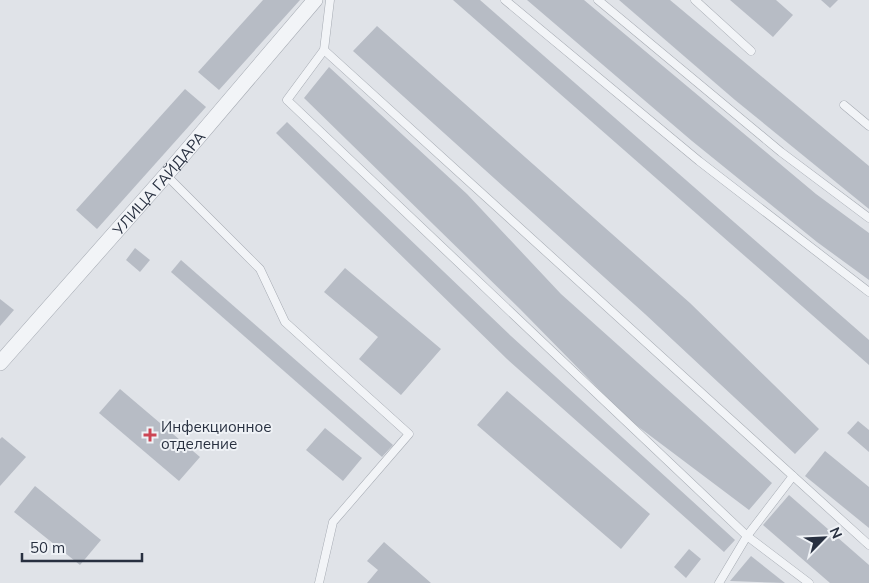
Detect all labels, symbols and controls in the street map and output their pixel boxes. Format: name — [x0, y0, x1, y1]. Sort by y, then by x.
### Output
street label: УЛИЦА ГАЙДАРА — [108, 127, 209, 239]
place label: Инфекционное отделение — [161, 417, 272, 453]
marker: Инфекционное отделение — [143, 428, 157, 442]
north arrow — [799, 513, 849, 563]
text: N — [826, 524, 846, 541]
scale bar — [22, 530, 142, 562]
text: 50 m — [30, 538, 65, 557]

